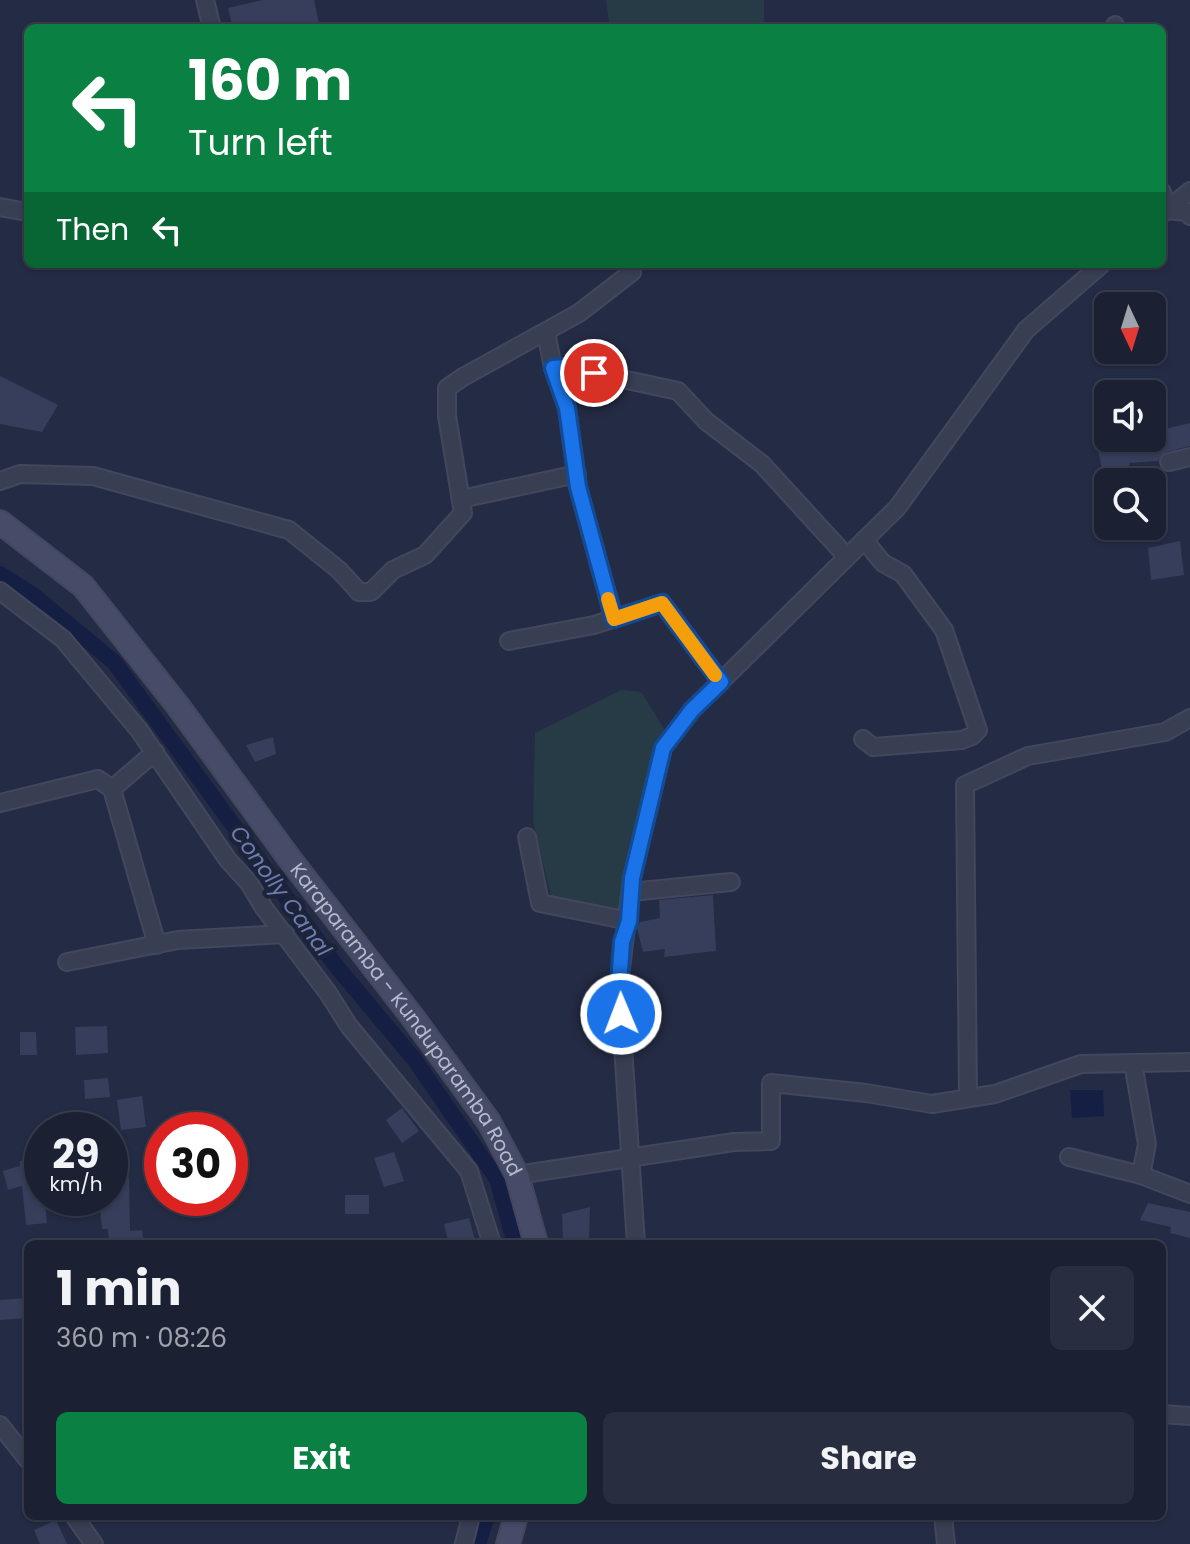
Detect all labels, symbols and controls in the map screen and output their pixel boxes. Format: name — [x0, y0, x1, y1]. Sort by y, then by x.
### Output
text: 160 m — [188, 41, 352, 120]
icon: left — [56, 56, 160, 160]
text: Turn left — [188, 117, 333, 168]
text: Then — [56, 208, 129, 251]
icon: left — [145, 208, 189, 252]
north arrow — [1094, 292, 1166, 364]
map controls — [1094, 292, 1166, 540]
pin — [560, 339, 628, 407]
icon: arrive — [572, 351, 616, 395]
button: sound — [1094, 380, 1166, 452]
button: search — [1094, 468, 1166, 540]
water label: Conolly Canal — [223, 819, 339, 963]
street label: Karaparamba - Kunduparamba Road — [284, 857, 529, 1181]
position arrow — [579, 972, 663, 1056]
speed limit sign: 30 — [144, 1112, 248, 1216]
text: 29 — [52, 1126, 100, 1182]
text: km/h — [49, 1170, 103, 1198]
text: 1 min — [56, 1255, 182, 1322]
button: close — [1050, 1266, 1134, 1350]
text: 360 m · 08:26 — [56, 1320, 227, 1356]
button: Exit — [56, 1412, 587, 1504]
button: Share — [603, 1412, 1134, 1504]

